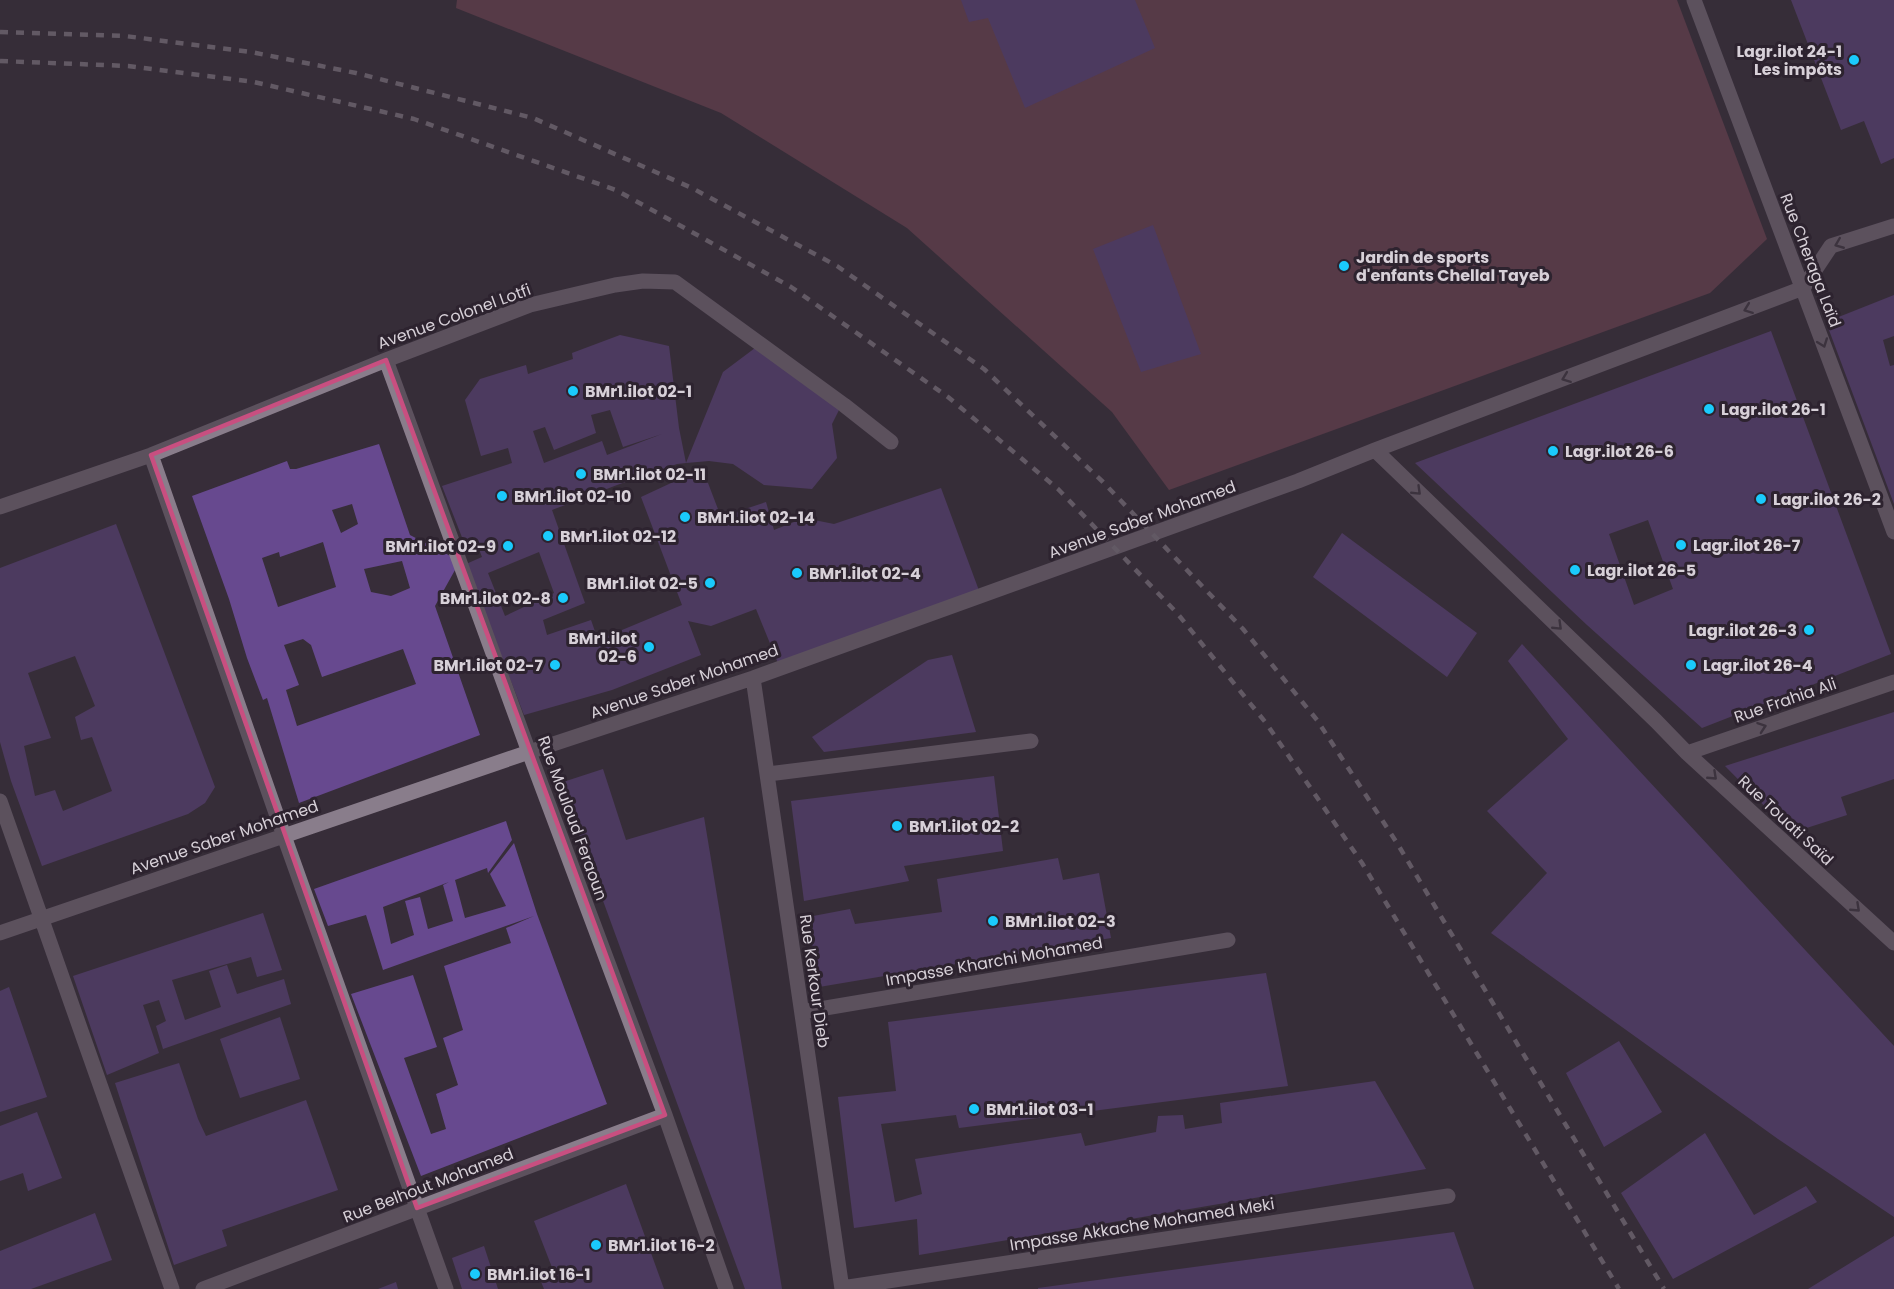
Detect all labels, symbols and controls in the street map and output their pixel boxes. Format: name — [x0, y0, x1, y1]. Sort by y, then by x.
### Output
place label: Lagr.ilot 24-1 Les impôts — [1736, 40, 1842, 81]
marker: Lagr.ilot 24-1 Les impôts — [1847, 53, 1861, 67]
street label: Rue Cheraga Laïd — [1774, 190, 1847, 331]
one-way arrow — [1834, 237, 1845, 249]
place label: Jardin de sports d'enfants Chellal Tayeb — [1356, 246, 1550, 287]
marker: Jardin de sports d'enfants Chellal Tayeb — [1337, 259, 1351, 273]
street label: Avenue Colonel Lotfi — [374, 278, 534, 355]
one-way arrow — [1744, 302, 1754, 315]
one-way arrow — [1816, 337, 1829, 348]
one-way arrow — [1561, 371, 1572, 384]
place label: BMr1.ilot 02-1 — [585, 380, 692, 403]
marker: BMr1.ilot 02-1 — [566, 384, 580, 398]
place label: Lagr.ilot 26-1 — [1721, 398, 1826, 421]
marker: Lagr.ilot 26-1 — [1702, 402, 1716, 416]
place label: Lagr.ilot 26-6 — [1565, 440, 1674, 463]
marker: Lagr.ilot 26-6 — [1546, 444, 1560, 458]
place label: BMr1.ilot 02-11 — [593, 463, 706, 486]
marker: BMr1.ilot 02-11 — [574, 467, 588, 481]
street label: Avenue Saber Mohamed — [1045, 475, 1239, 564]
one-way arrow — [1410, 483, 1421, 494]
place label: BMr1.ilot 02-10 — [514, 485, 631, 508]
place label: Lagr.ilot 26-2 — [1773, 488, 1881, 511]
marker: BMr1.ilot 02-10 — [495, 489, 509, 503]
marker: Lagr.ilot 26-2 — [1754, 492, 1768, 506]
place label: BMr1.ilot 02-14 — [697, 506, 815, 529]
marker: BMr1.ilot 02-14 — [678, 510, 692, 524]
place label: BMr1.ilot 02-12 — [560, 525, 676, 548]
marker: BMr1.ilot 02-12 — [541, 529, 555, 543]
place label: Lagr.ilot 26-7 — [1693, 534, 1801, 557]
place label: BMr1.ilot 02-9 — [385, 535, 496, 558]
marker: Lagr.ilot 26-7 — [1674, 538, 1688, 552]
marker: BMr1.ilot 02-9 — [501, 539, 515, 553]
place label: Lagr.ilot 26-5 — [1587, 559, 1696, 582]
place label: BMr1.ilot 02-4 — [809, 562, 921, 585]
marker: Lagr.ilot 26-5 — [1568, 563, 1582, 577]
marker: BMr1.ilot 02-4 — [790, 566, 804, 580]
place label: BMr1.ilot 02-5 — [587, 572, 698, 595]
marker: BMr1.ilot 02-5 — [703, 576, 717, 590]
place label: BMr1.ilot 02-8 — [440, 587, 551, 610]
marker: BMr1.ilot 02-8 — [556, 591, 570, 605]
one-way arrow — [1551, 619, 1561, 630]
place label: Lagr.ilot 26-3 — [1688, 619, 1797, 642]
marker: Lagr.ilot 26-3 — [1802, 623, 1816, 637]
place label: BMr1.ilot 02-6 — [568, 627, 637, 668]
street label: Avenue Saber Mohamed — [587, 638, 781, 725]
marker: BMr1.ilot 02-6 — [642, 640, 656, 654]
place label: BMr1.ilot 02-7 — [433, 654, 543, 677]
place label: Lagr.ilot 26-4 — [1703, 654, 1813, 677]
marker: BMr1.ilot 02-7 — [548, 658, 562, 672]
marker: Lagr.ilot 26-4 — [1684, 658, 1698, 672]
street label: Rue Frahia Ali — [1731, 672, 1839, 729]
one-way arrow — [1756, 721, 1767, 734]
street label: Rue Mouloud Feraoun — [532, 733, 613, 904]
one-way arrow — [1706, 769, 1716, 780]
street label: Rue Touati Saïd — [1733, 770, 1839, 871]
street label: Avenue Saber Mohamed — [127, 794, 321, 881]
place label: BMr1.ilot 02-2 — [909, 815, 1019, 838]
marker: BMr1.ilot 02-2 — [890, 819, 904, 833]
one-way arrow — [1849, 901, 1860, 912]
place label: BMr1.ilot 02-3 — [1005, 910, 1116, 933]
street label: Rue Kerkour Dieb — [794, 913, 835, 1049]
marker: BMr1.ilot 02-3 — [986, 914, 1000, 928]
street label: Impasse Kharchi Mohamed — [884, 931, 1104, 992]
place label: BMr1.ilot 03-1 — [986, 1098, 1094, 1121]
marker: BMr1.ilot 03-1 — [967, 1102, 981, 1116]
street label: Rue Belhout Mohamed — [340, 1142, 517, 1229]
street label: Impasse Akkache Mohamed Meki — [1008, 1192, 1276, 1257]
place label: BMr1.ilot 16-2 — [608, 1234, 715, 1257]
marker: BMr1.ilot 16-2 — [589, 1238, 603, 1252]
place label: BMr1.ilot 16-1 — [487, 1263, 591, 1286]
marker: BMr1.ilot 16-1 — [468, 1267, 482, 1281]

